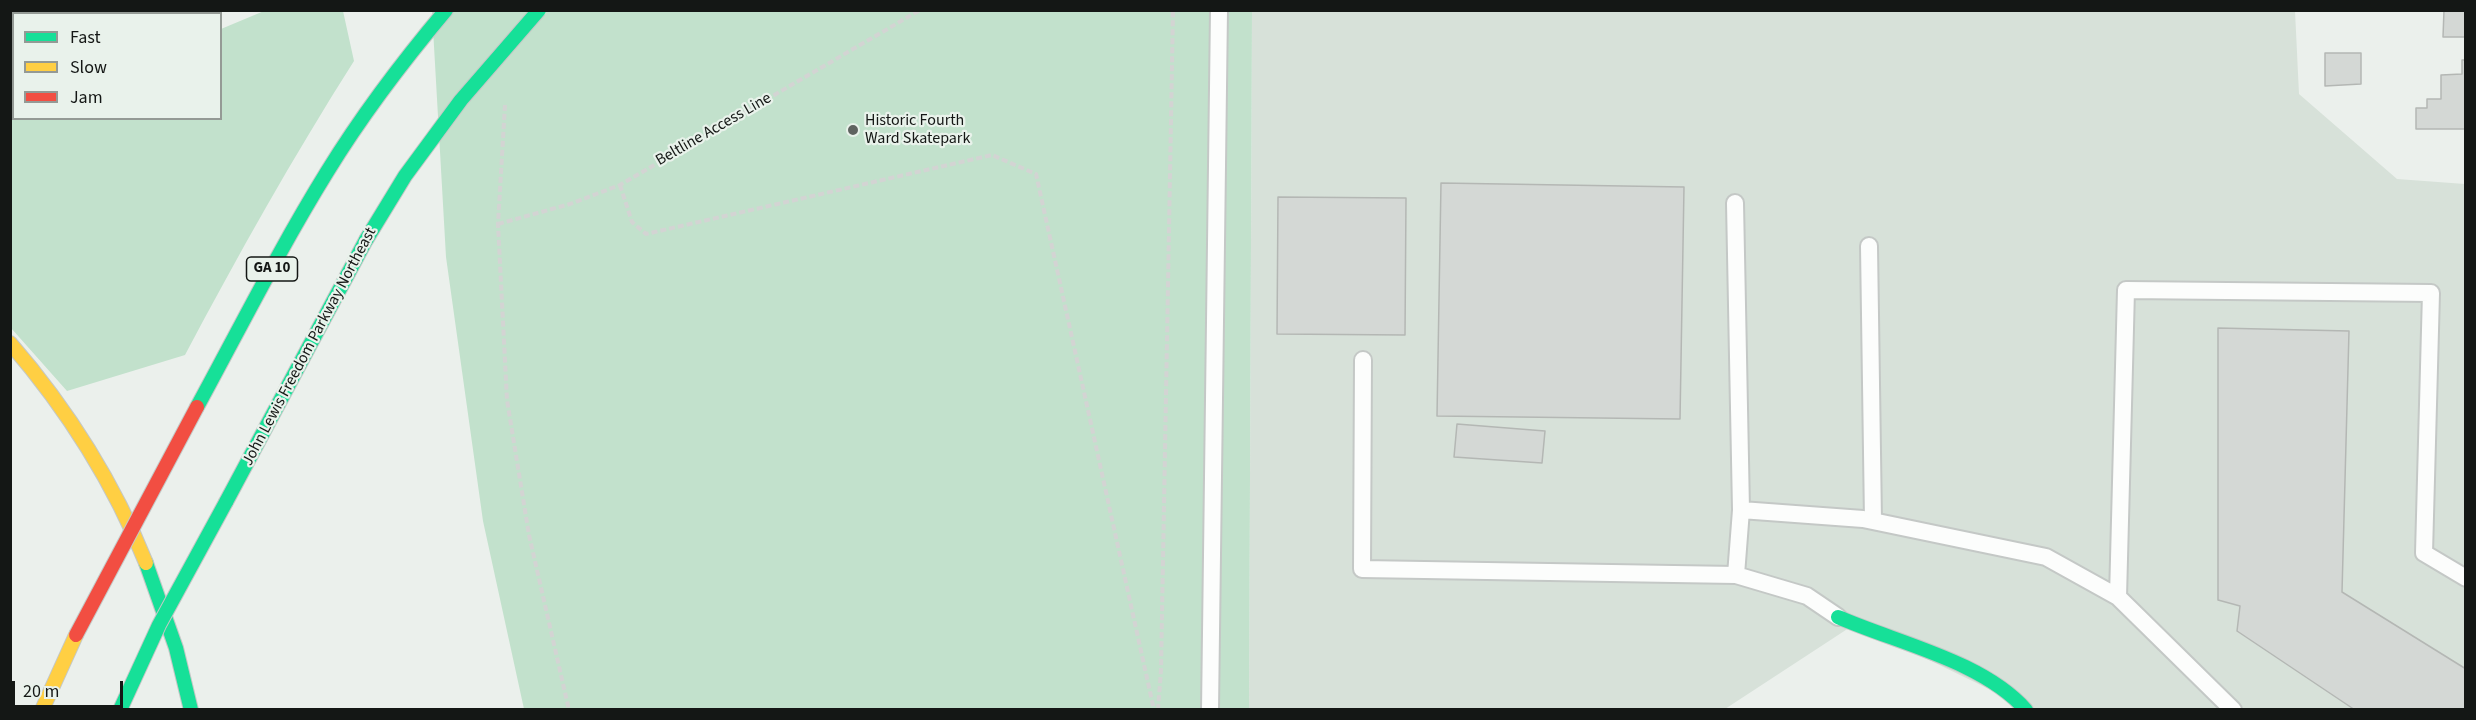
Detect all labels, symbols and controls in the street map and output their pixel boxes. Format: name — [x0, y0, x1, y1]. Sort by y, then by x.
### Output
legend — [12, 12, 222, 120]
text: Fast — [70, 25, 101, 50]
text: Slow — [70, 55, 107, 80]
text: Jam — [70, 85, 103, 110]
street label: Beltline Access Line — [653, 89, 775, 171]
place label: Historic Fourth Ward Skatepark — [865, 111, 970, 149]
marker: Historic Fourth Ward Skatepark — [846, 123, 860, 137]
street label: John Lewis Freedom Parkway Northeast — [239, 225, 381, 469]
road number: GA 10 — [246, 257, 298, 281]
scale bar — [15, 669, 126, 707]
text: 20 m — [23, 679, 59, 704]

